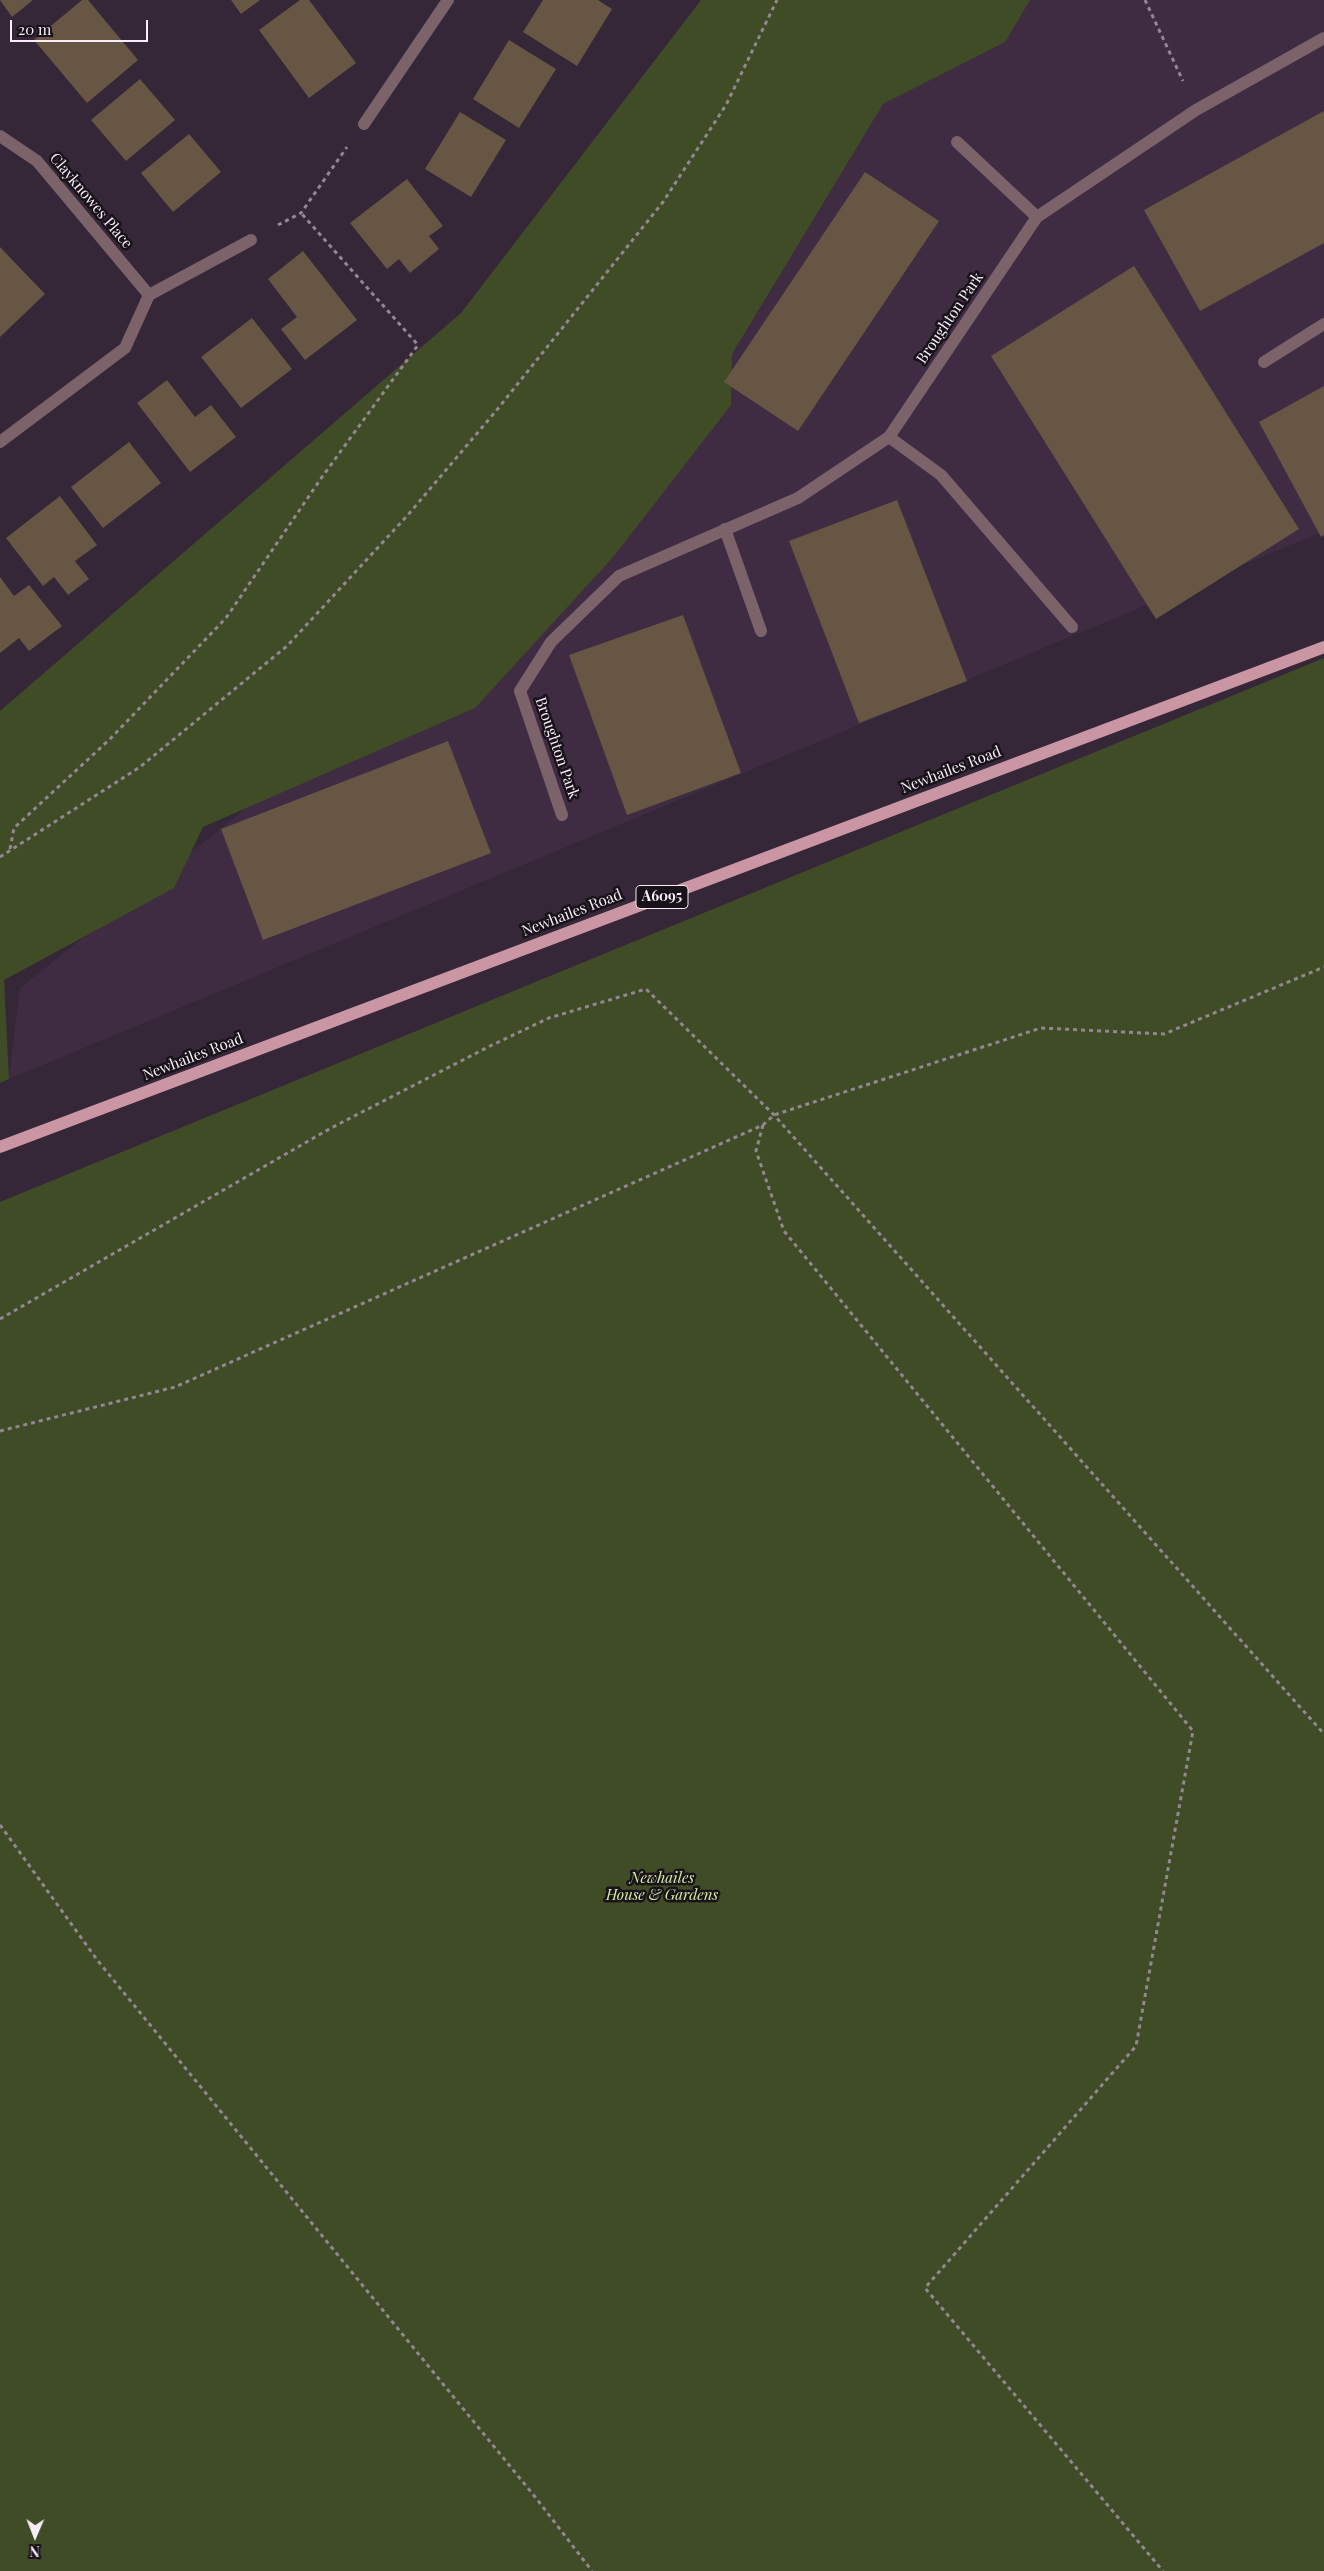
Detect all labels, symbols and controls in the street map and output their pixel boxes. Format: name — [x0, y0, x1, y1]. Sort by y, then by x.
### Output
scale bar — [12, 10, 150, 42]
text: 20 m — [18, 19, 51, 39]
street label: Clayknowes Place — [46, 150, 136, 252]
street label: Broughton Park — [913, 269, 987, 367]
street label: Broughton Park — [531, 695, 583, 801]
street label: Newhailes Road — [898, 743, 1004, 797]
street label: Newhailes Road — [519, 886, 625, 940]
road number: A6095 — [636, 886, 688, 909]
street label: Newhailes Road — [140, 1030, 246, 1084]
park label: Newhailes House & Gardens — [606, 1869, 718, 1904]
north arrow — [10, 2511, 60, 2561]
text: N — [30, 2542, 40, 2561]

